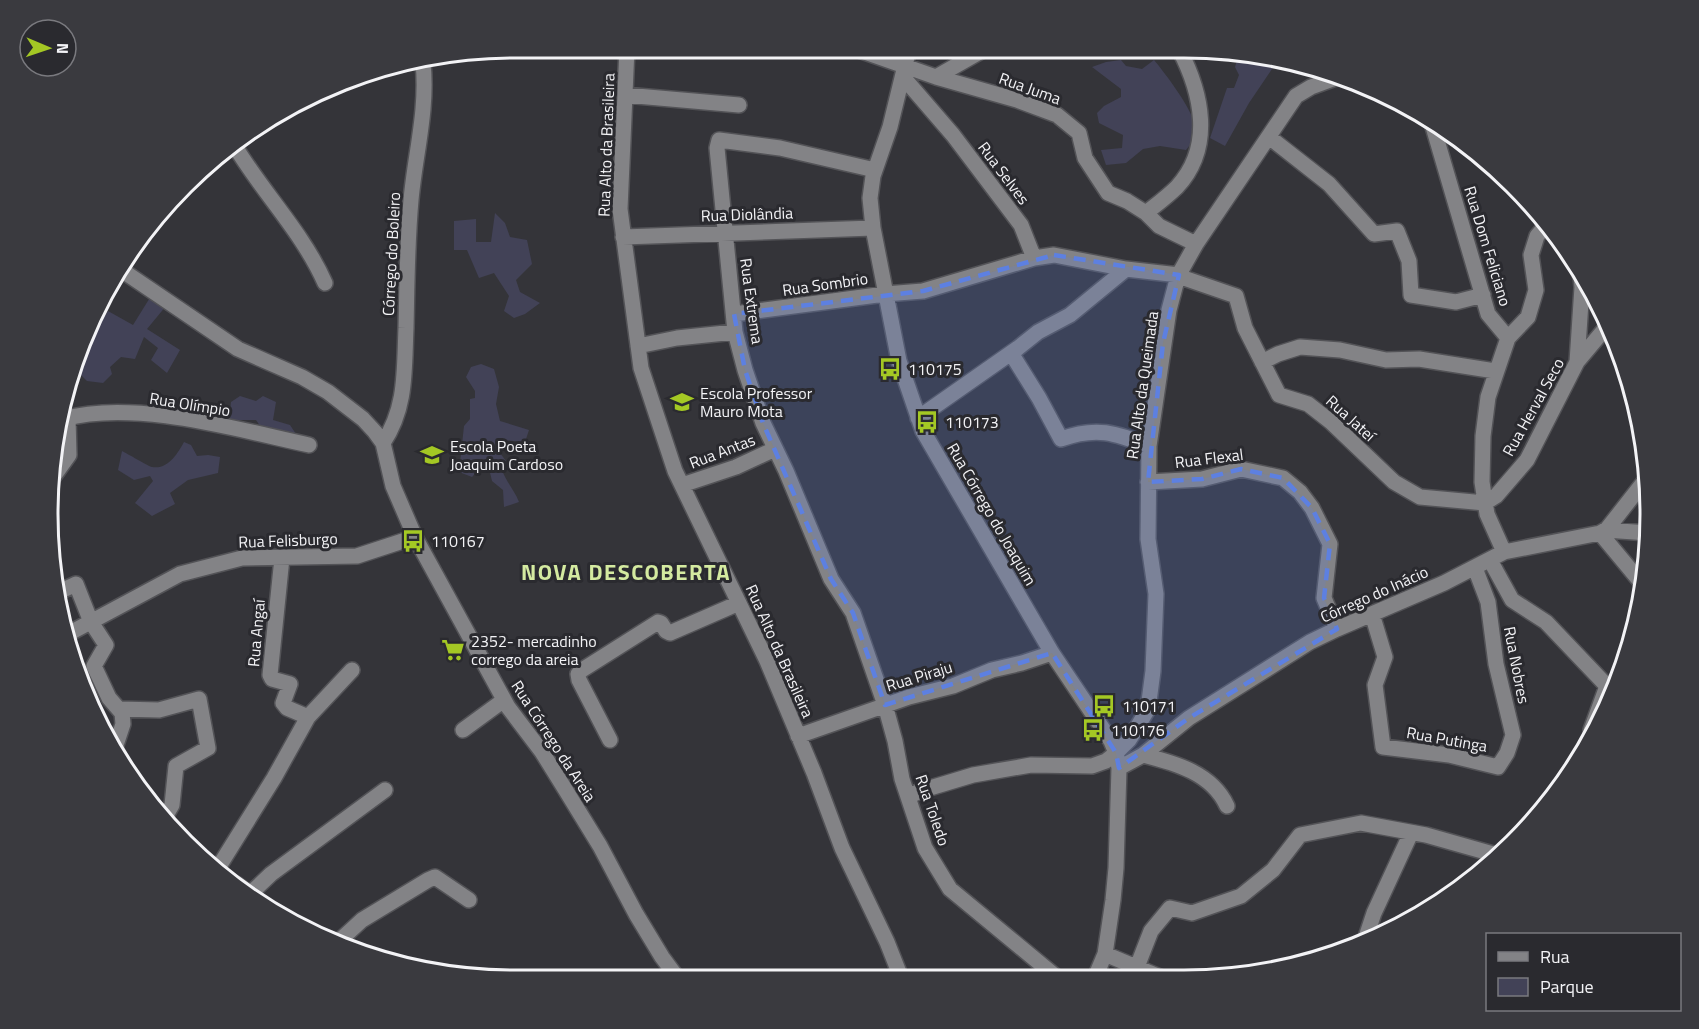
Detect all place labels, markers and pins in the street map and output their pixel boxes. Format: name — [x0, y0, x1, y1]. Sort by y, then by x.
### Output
bus stop icon: 110175 — [877, 356, 903, 382]
place label: 110175 — [908, 357, 962, 381]
place label: Escola Professor Mauro Mota — [700, 381, 813, 423]
school or university icon: Escola Professor Mauro Mota — [669, 389, 695, 415]
bus stop icon: 110173 — [914, 409, 940, 435]
place label: 110173 — [945, 410, 999, 434]
place label: Escola Poeta Joaquim Cardoso — [450, 434, 563, 476]
school or university icon: Escola Poeta Joaquim Cardoso — [419, 442, 445, 468]
bus stop icon: 110167 — [400, 528, 426, 554]
place label: 110167 — [431, 529, 485, 553]
place label: 2352- mercadinho corrego da areia — [471, 629, 597, 671]
supermarket icon: 2352- mercadinho corrego da areia — [440, 637, 466, 663]
bus stop icon: 110171 — [1091, 693, 1117, 719]
place label: 110171 — [1122, 694, 1176, 718]
bus stop icon: 110176 — [1080, 717, 1106, 743]
place label: 110176 — [1111, 718, 1165, 742]

